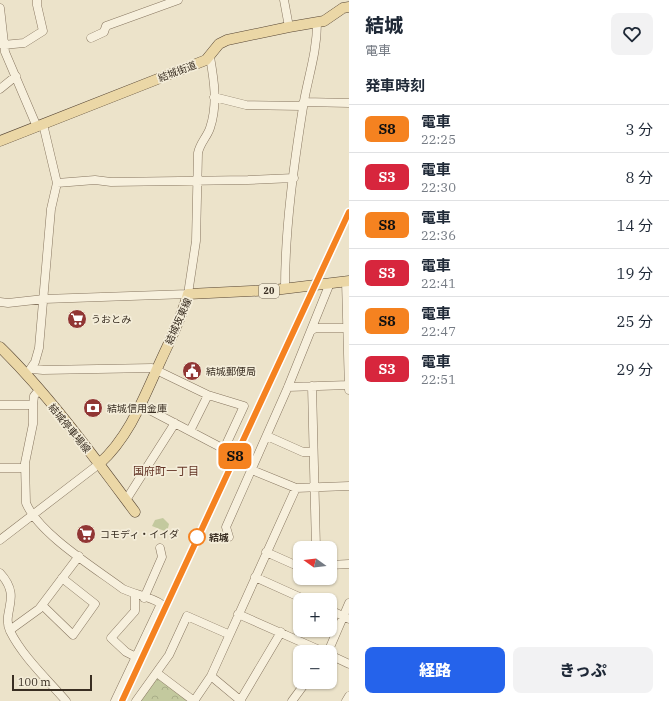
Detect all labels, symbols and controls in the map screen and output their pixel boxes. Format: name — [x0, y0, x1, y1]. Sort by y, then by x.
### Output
text: 結城 — [365, 13, 403, 37]
button: heart — [611, 13, 653, 55]
text: 電車 — [365, 42, 391, 59]
street label: 結城街道 — [156, 58, 198, 85]
text: 発車時刻 — [365, 76, 425, 95]
text: 電車 — [421, 112, 451, 131]
text: S8 — [378, 120, 396, 138]
text: 3 分 — [626, 120, 653, 139]
text: 22:25 — [421, 131, 456, 148]
text: 電車 — [421, 160, 451, 179]
text: S3 — [378, 168, 396, 186]
text: 8 分 — [626, 168, 653, 187]
text: 22:30 — [421, 179, 456, 196]
text: 電車 — [421, 208, 451, 227]
text: S8 — [378, 216, 396, 234]
text: 14 分 — [617, 216, 653, 235]
text: 22:36 — [421, 227, 456, 244]
text: 電車 — [421, 256, 451, 275]
text: S3 — [378, 264, 396, 282]
text: 19 分 — [617, 264, 653, 283]
text: 22:41 — [421, 275, 456, 292]
road number: 20 — [259, 284, 279, 298]
street label: 結城坂東線 — [162, 296, 195, 347]
text: 電車 — [421, 304, 451, 323]
supermarket icon: うおとみ — [66, 308, 88, 330]
text: S8 — [378, 312, 396, 330]
text: 25 分 — [617, 312, 653, 331]
place label: うおとみ — [91, 313, 131, 326]
text: 22:47 — [421, 323, 456, 340]
text: 電車 — [421, 352, 451, 371]
public building icon: 結城郵便局 — [181, 360, 203, 382]
text: S3 — [378, 360, 396, 378]
text: 29 分 — [617, 360, 653, 379]
place label: 結城郵便局 — [206, 365, 256, 378]
text: 22:51 — [421, 371, 456, 388]
bank icon: 結城信用金庫 — [82, 397, 104, 419]
street label: 結城停車場線 — [46, 401, 94, 456]
place label: 結城信用金庫 — [107, 402, 167, 415]
line badge: S8 — [217, 443, 253, 469]
text: S8 — [226, 447, 244, 465]
district label: 国府町一丁目 — [133, 464, 199, 478]
supermarket icon: コモディ・イイダ — [75, 523, 97, 545]
place label: コモディ・イイダ — [100, 528, 179, 541]
marker: 結城 — [188, 528, 206, 546]
place label: 結城 — [209, 531, 229, 544]
north arrow — [293, 541, 337, 585]
map controls — [293, 541, 337, 689]
button: + — [293, 593, 337, 637]
button: − — [293, 645, 337, 689]
button: 経路 — [365, 647, 505, 693]
button: きっぷ — [513, 647, 653, 693]
scale bar — [12, 673, 92, 692]
text: 100 m — [18, 675, 51, 689]

